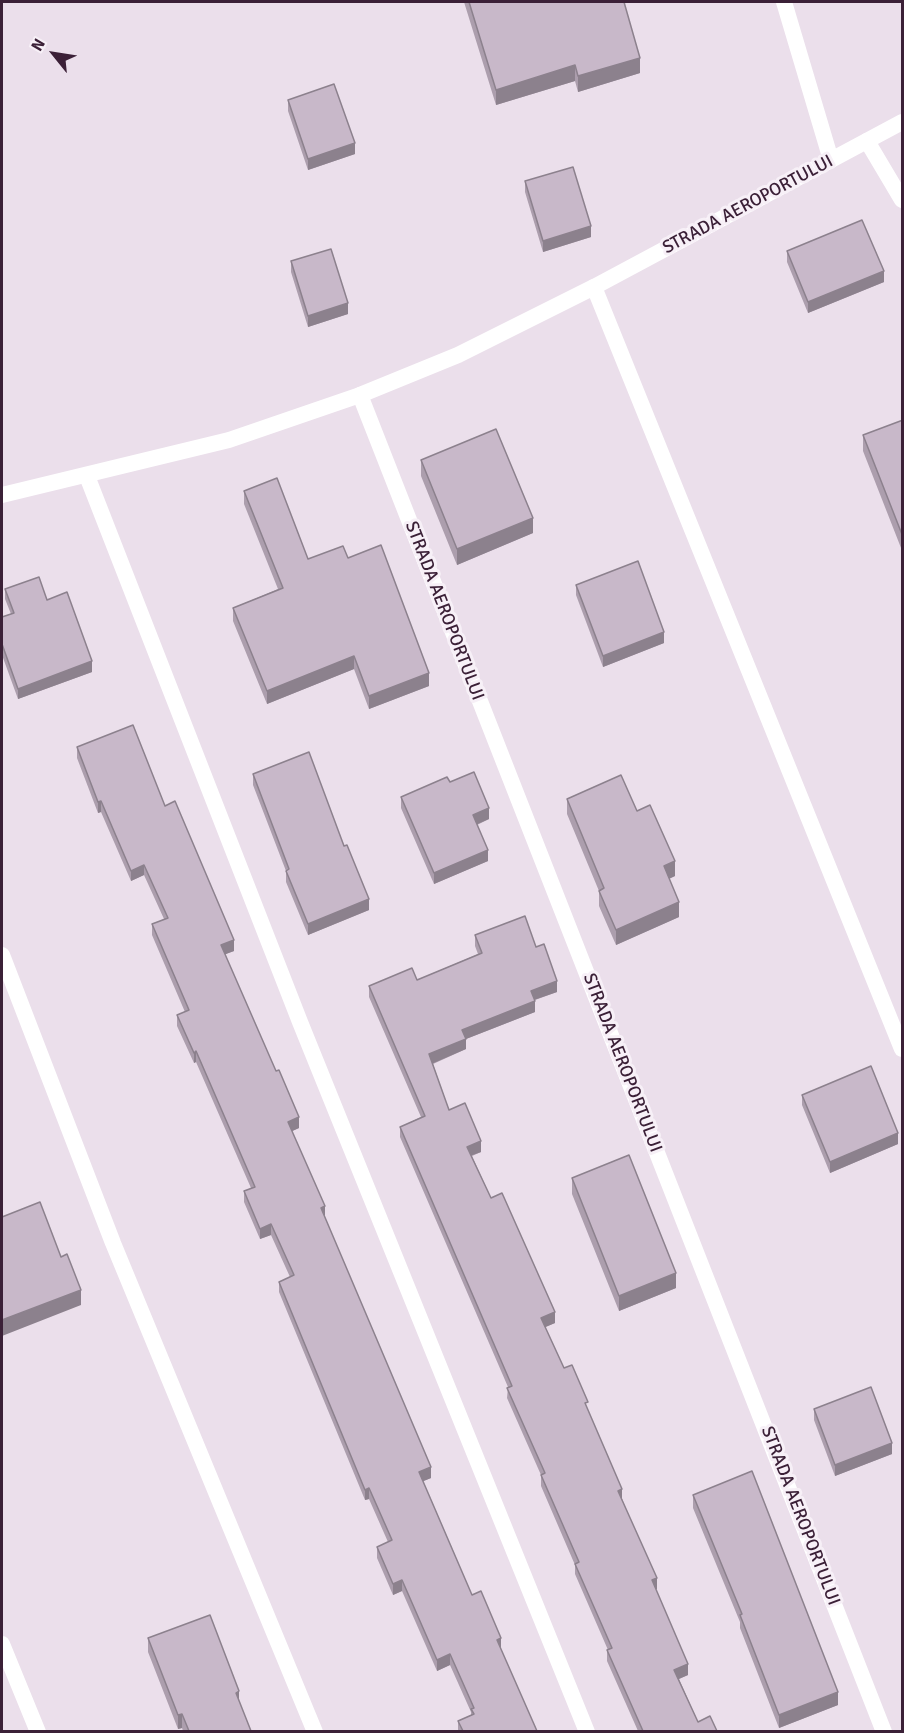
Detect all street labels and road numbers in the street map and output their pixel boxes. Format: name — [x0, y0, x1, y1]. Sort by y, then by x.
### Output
street label: STRADA AEROPORTULUI — [659, 151, 837, 259]
street label: STRADA AEROPORTULUI — [400, 518, 488, 704]
street label: STRADA AEROPORTULUI — [578, 970, 666, 1156]
street label: STRADA AEROPORTULUI — [756, 1423, 844, 1609]

